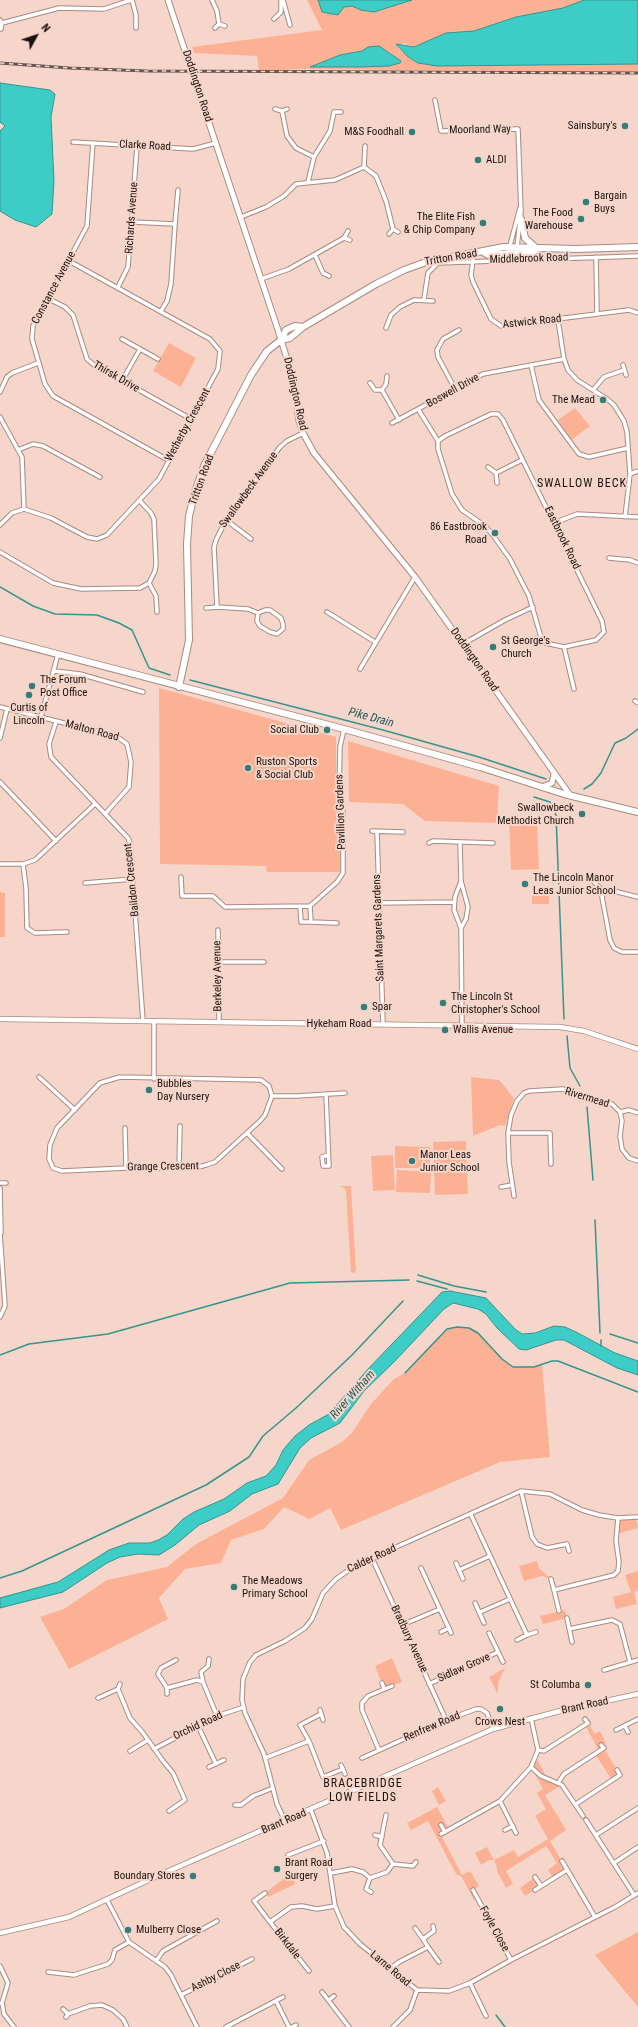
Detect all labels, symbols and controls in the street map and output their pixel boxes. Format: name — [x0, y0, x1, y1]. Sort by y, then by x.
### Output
north arrow — [16, 16, 56, 56]
text: N — [38, 21, 53, 35]
street label: Doddington Road — [179, 48, 215, 124]
place label: Sainsbury's — [568, 119, 617, 133]
marker: Sainsbury's — [620, 121, 630, 131]
street label: Moorland Way — [449, 123, 511, 137]
place label: M&S Foodhall — [344, 125, 404, 139]
marker: M&S Foodhall — [407, 127, 417, 137]
street label: Clarke Road — [119, 138, 171, 154]
place label: ALDI — [486, 153, 507, 167]
marker: ALDI — [473, 155, 483, 165]
street label: Richards Avenue — [123, 182, 141, 254]
place label: Bargain Buys — [594, 189, 627, 215]
marker: Bargain Buys — [581, 197, 591, 207]
place label: The Food Warehouse — [525, 206, 573, 232]
place label: The Elite Fish & Chip Company — [404, 210, 475, 236]
marker: The Food Warehouse — [576, 214, 586, 224]
marker: The Elite Fish & Chip Company — [478, 218, 488, 228]
street label: Tritton Road — [424, 247, 478, 269]
street label: Constance Avenue — [29, 249, 79, 327]
street label: Middlebrook Road — [489, 251, 569, 267]
street label: Astwick Road — [502, 312, 562, 332]
street label: Doddington Road — [280, 356, 310, 432]
street label: Thirsk Drive — [90, 358, 142, 396]
street label: Boswell Drive — [424, 371, 482, 411]
street label: Wetherby Crescent — [162, 386, 214, 464]
place label: The Mead — [552, 393, 595, 407]
marker: The Mead — [598, 395, 608, 405]
street label: Swallowbeck Avenue — [217, 449, 281, 531]
street label: Tritton Road — [187, 453, 217, 507]
district label: SWALLOW BECK — [537, 477, 627, 491]
street label: Eastbrook Road — [541, 504, 583, 572]
place label: 86 Eastbrook Road — [430, 520, 487, 546]
marker: 86 Eastbrook Road — [490, 528, 500, 538]
street label: Doddington Road — [447, 626, 501, 694]
place label: St George's Church — [501, 634, 550, 660]
marker: St George's Church — [488, 642, 498, 652]
place label: The Forum Post Office — [40, 673, 87, 699]
marker: The Forum Post Office — [27, 681, 37, 691]
marker: Curtis of Lincoln — [24, 690, 34, 700]
place label: Curtis of Lincoln — [10, 701, 48, 727]
water label: Pike Drain — [347, 705, 395, 731]
street label: Malton Road — [64, 718, 120, 744]
place label: Social Club — [270, 723, 319, 737]
marker: Social Club — [322, 725, 332, 735]
place label: Ruston Sports & Social Club — [256, 755, 317, 781]
marker: Ruston Sports & Social Club — [243, 763, 253, 773]
street label: Pavillion Gardens — [333, 774, 349, 850]
place label: Swallowbeck Methodist Church — [497, 801, 574, 827]
marker: Swallowbeck Methodist Church — [577, 809, 587, 819]
street label: Baildon Crescent — [122, 843, 142, 917]
place label: The Lincoln Manor Leas Junior School — [533, 871, 616, 897]
street label: Saint Margarets Gardens — [371, 874, 387, 982]
marker: The Lincoln Manor Leas Junior School — [520, 879, 530, 889]
street label: Berkeley Avenue — [211, 940, 225, 1012]
place label: The Lincoln St Christopher's School — [451, 990, 540, 1016]
marker: The Lincoln St Christopher's School — [438, 998, 448, 1008]
place label: Spar — [372, 1000, 392, 1014]
marker: Spar — [359, 1002, 369, 1012]
street label: Hykeham Road — [307, 1017, 371, 1031]
place label: Wallis Avenue — [453, 1023, 513, 1037]
marker: Wallis Avenue — [440, 1025, 450, 1035]
place label: Bubbles Day Nursery — [157, 1077, 209, 1103]
marker: Bubbles Day Nursery — [144, 1085, 154, 1095]
street label: Rivermead — [563, 1085, 611, 1111]
place label: Manor Leas Junior School — [420, 1148, 480, 1174]
marker: Manor Leas Junior School — [407, 1156, 417, 1166]
street label: Grange Crescent — [127, 1160, 199, 1174]
water label: River Witham — [327, 1368, 379, 1422]
street label: Calder Road — [345, 1542, 399, 1576]
place label: The Meadows Primary School — [242, 1574, 308, 1600]
marker: The Meadows Primary School — [229, 1582, 239, 1592]
street label: Bradbury Avenue — [388, 1603, 430, 1675]
street label: Sidlaw Grove — [436, 1651, 492, 1685]
place label: St Columba — [530, 1678, 580, 1692]
marker: St Columba — [583, 1680, 593, 1690]
street label: Brant Road — [560, 1695, 610, 1717]
marker: Crows Nest — [495, 1704, 505, 1714]
street label: Orchid Road — [171, 1709, 225, 1743]
street label: Renfrew Road — [402, 1709, 462, 1745]
place label: Crows Nest — [475, 1715, 525, 1729]
district label: BRACEBRIDGE LOW FIELDS — [323, 1777, 403, 1805]
street label: Brant Road — [260, 1807, 308, 1837]
place label: Brant Road Surgery — [285, 1856, 333, 1882]
marker: Brant Road Surgery — [272, 1864, 282, 1874]
place label: Boundary Stores — [114, 1869, 185, 1883]
marker: Boundary Stores — [188, 1871, 198, 1881]
street label: Foyle Close — [476, 1904, 512, 1954]
place label: Mulberry Close — [136, 1923, 201, 1937]
marker: Mulberry Close — [123, 1925, 133, 1935]
street label: Birkdale — [271, 1926, 303, 1962]
street label: Larne Road — [367, 1948, 413, 1990]
street label: Ashby Close — [189, 1959, 243, 1995]

